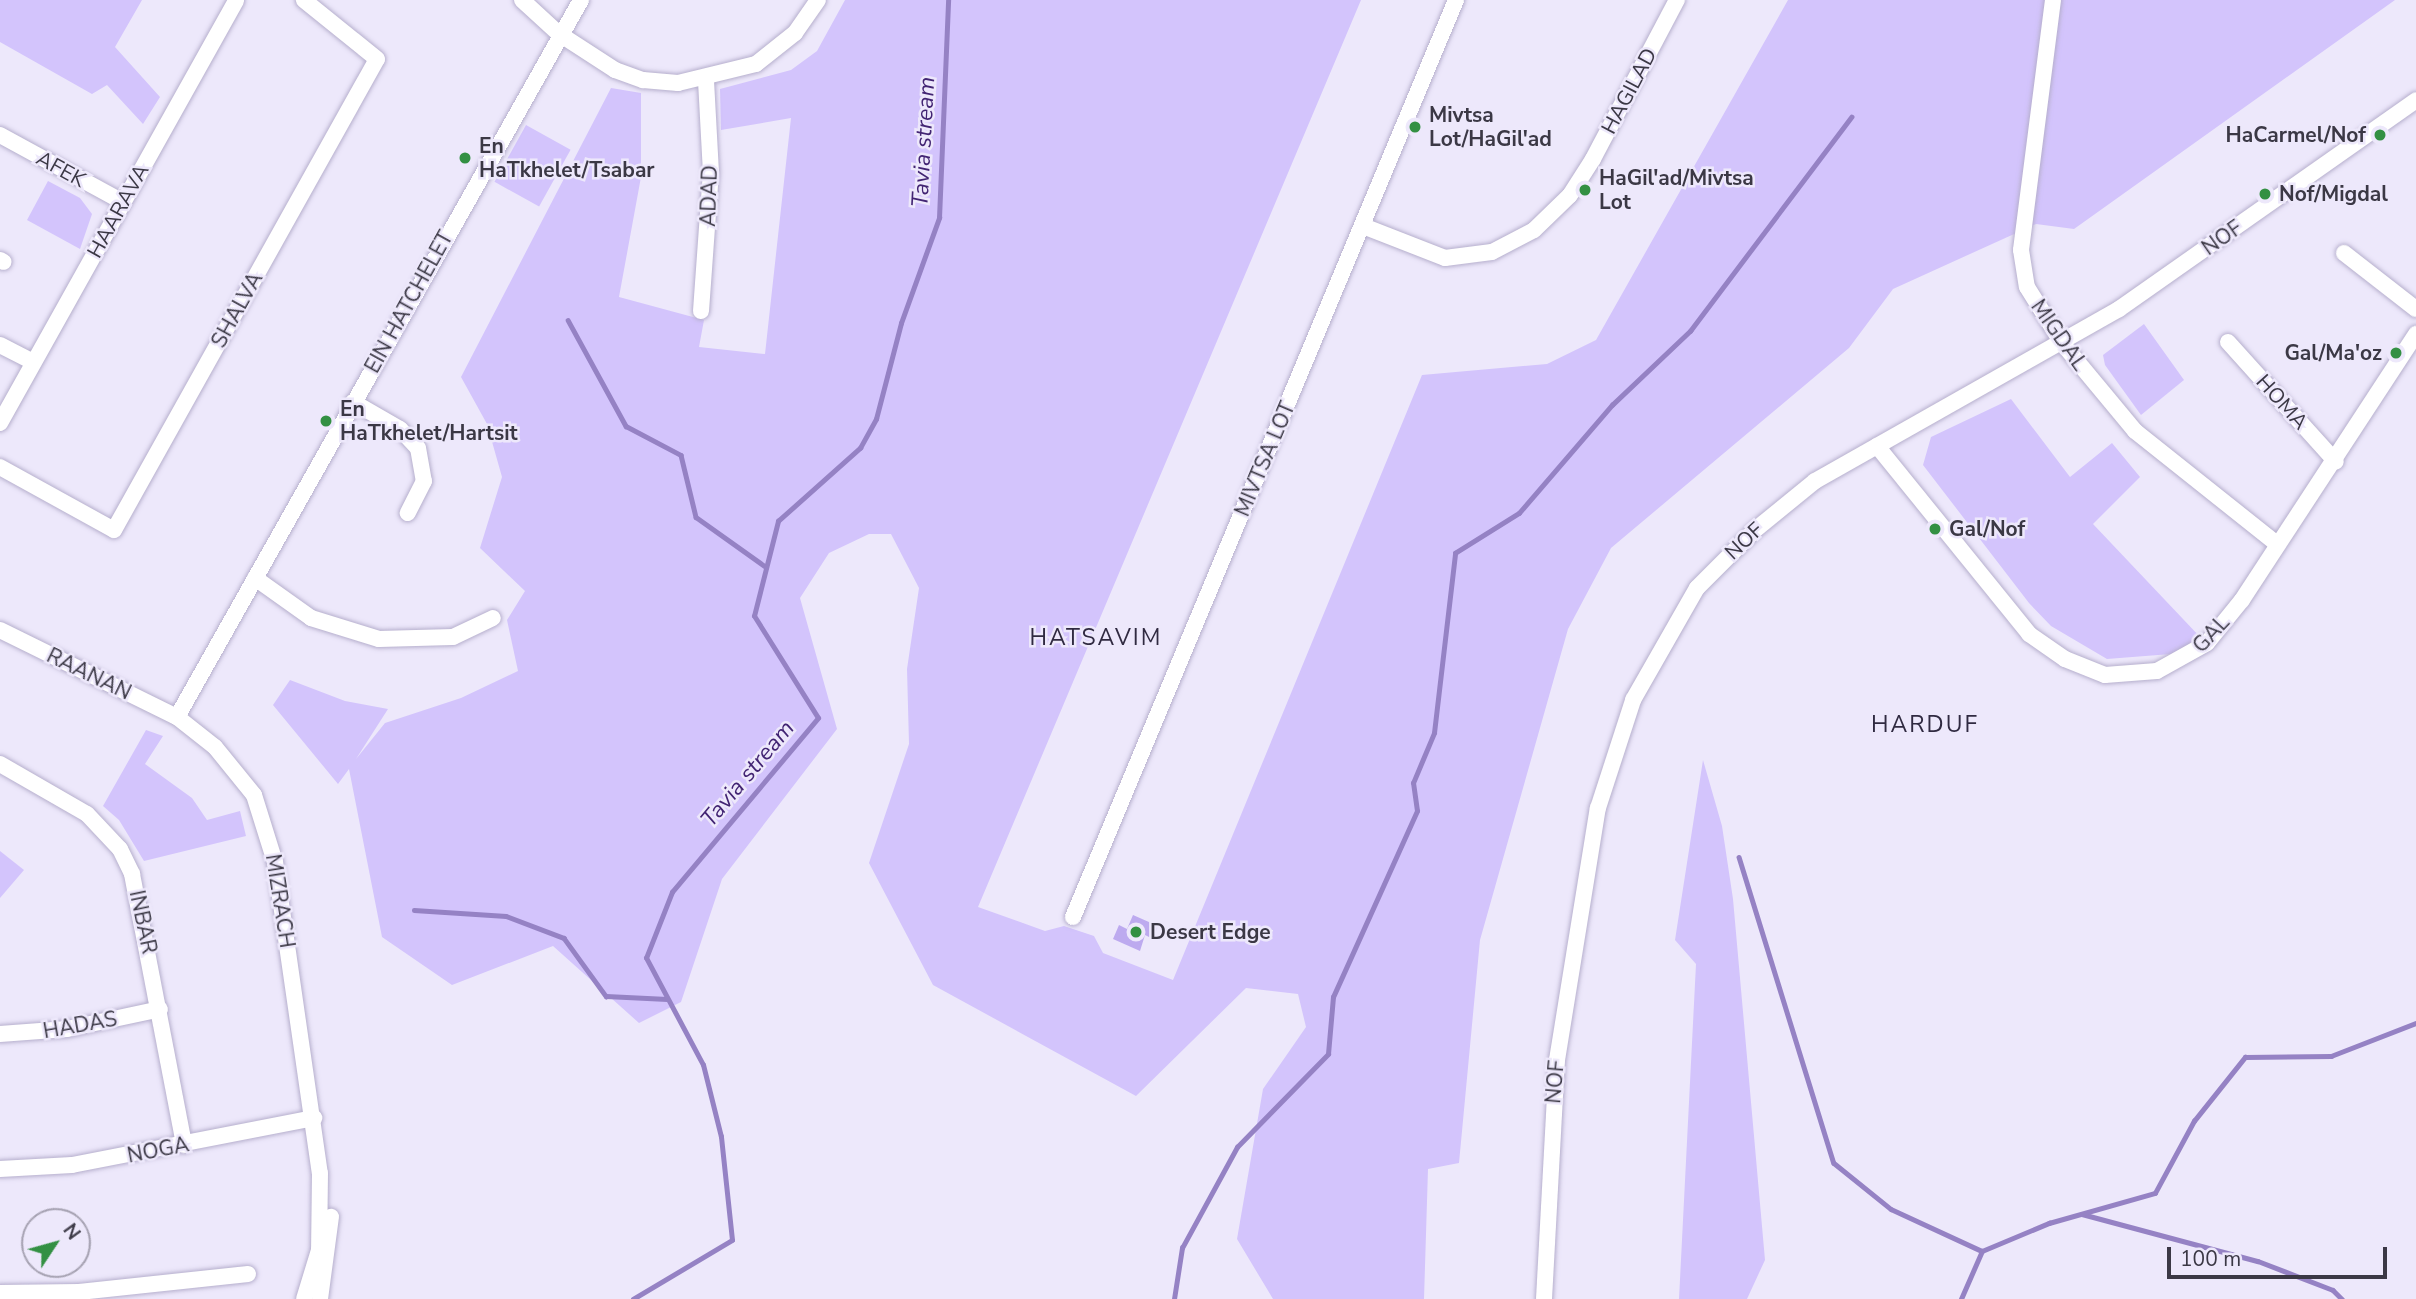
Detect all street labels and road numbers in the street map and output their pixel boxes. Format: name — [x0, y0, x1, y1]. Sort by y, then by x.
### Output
street label: HAGILAD — [1596, 44, 1662, 138]
street label: AFEK — [32, 145, 90, 193]
street label: HAARAVA — [82, 160, 154, 262]
street label: ADAD — [695, 165, 723, 227]
street label: NOF — [2197, 215, 2247, 261]
street label: EIN HATCHELET — [360, 227, 458, 377]
street label: SHALVA — [206, 268, 268, 352]
street label: MIGDAL — [2026, 295, 2092, 375]
street label: HOMA — [2251, 369, 2313, 435]
street label: MIVTSA LOT — [1230, 398, 1300, 520]
street label: NOF — [1720, 517, 1768, 565]
street label: GAL — [2187, 610, 2235, 658]
street label: RAANAN — [43, 643, 135, 705]
street label: MIZRACH — [260, 852, 300, 950]
street label: INBAR — [124, 888, 162, 956]
street label: HADAS — [41, 1006, 119, 1044]
street label: NOF — [1541, 1059, 1569, 1105]
street label: NOGA — [125, 1132, 191, 1168]

